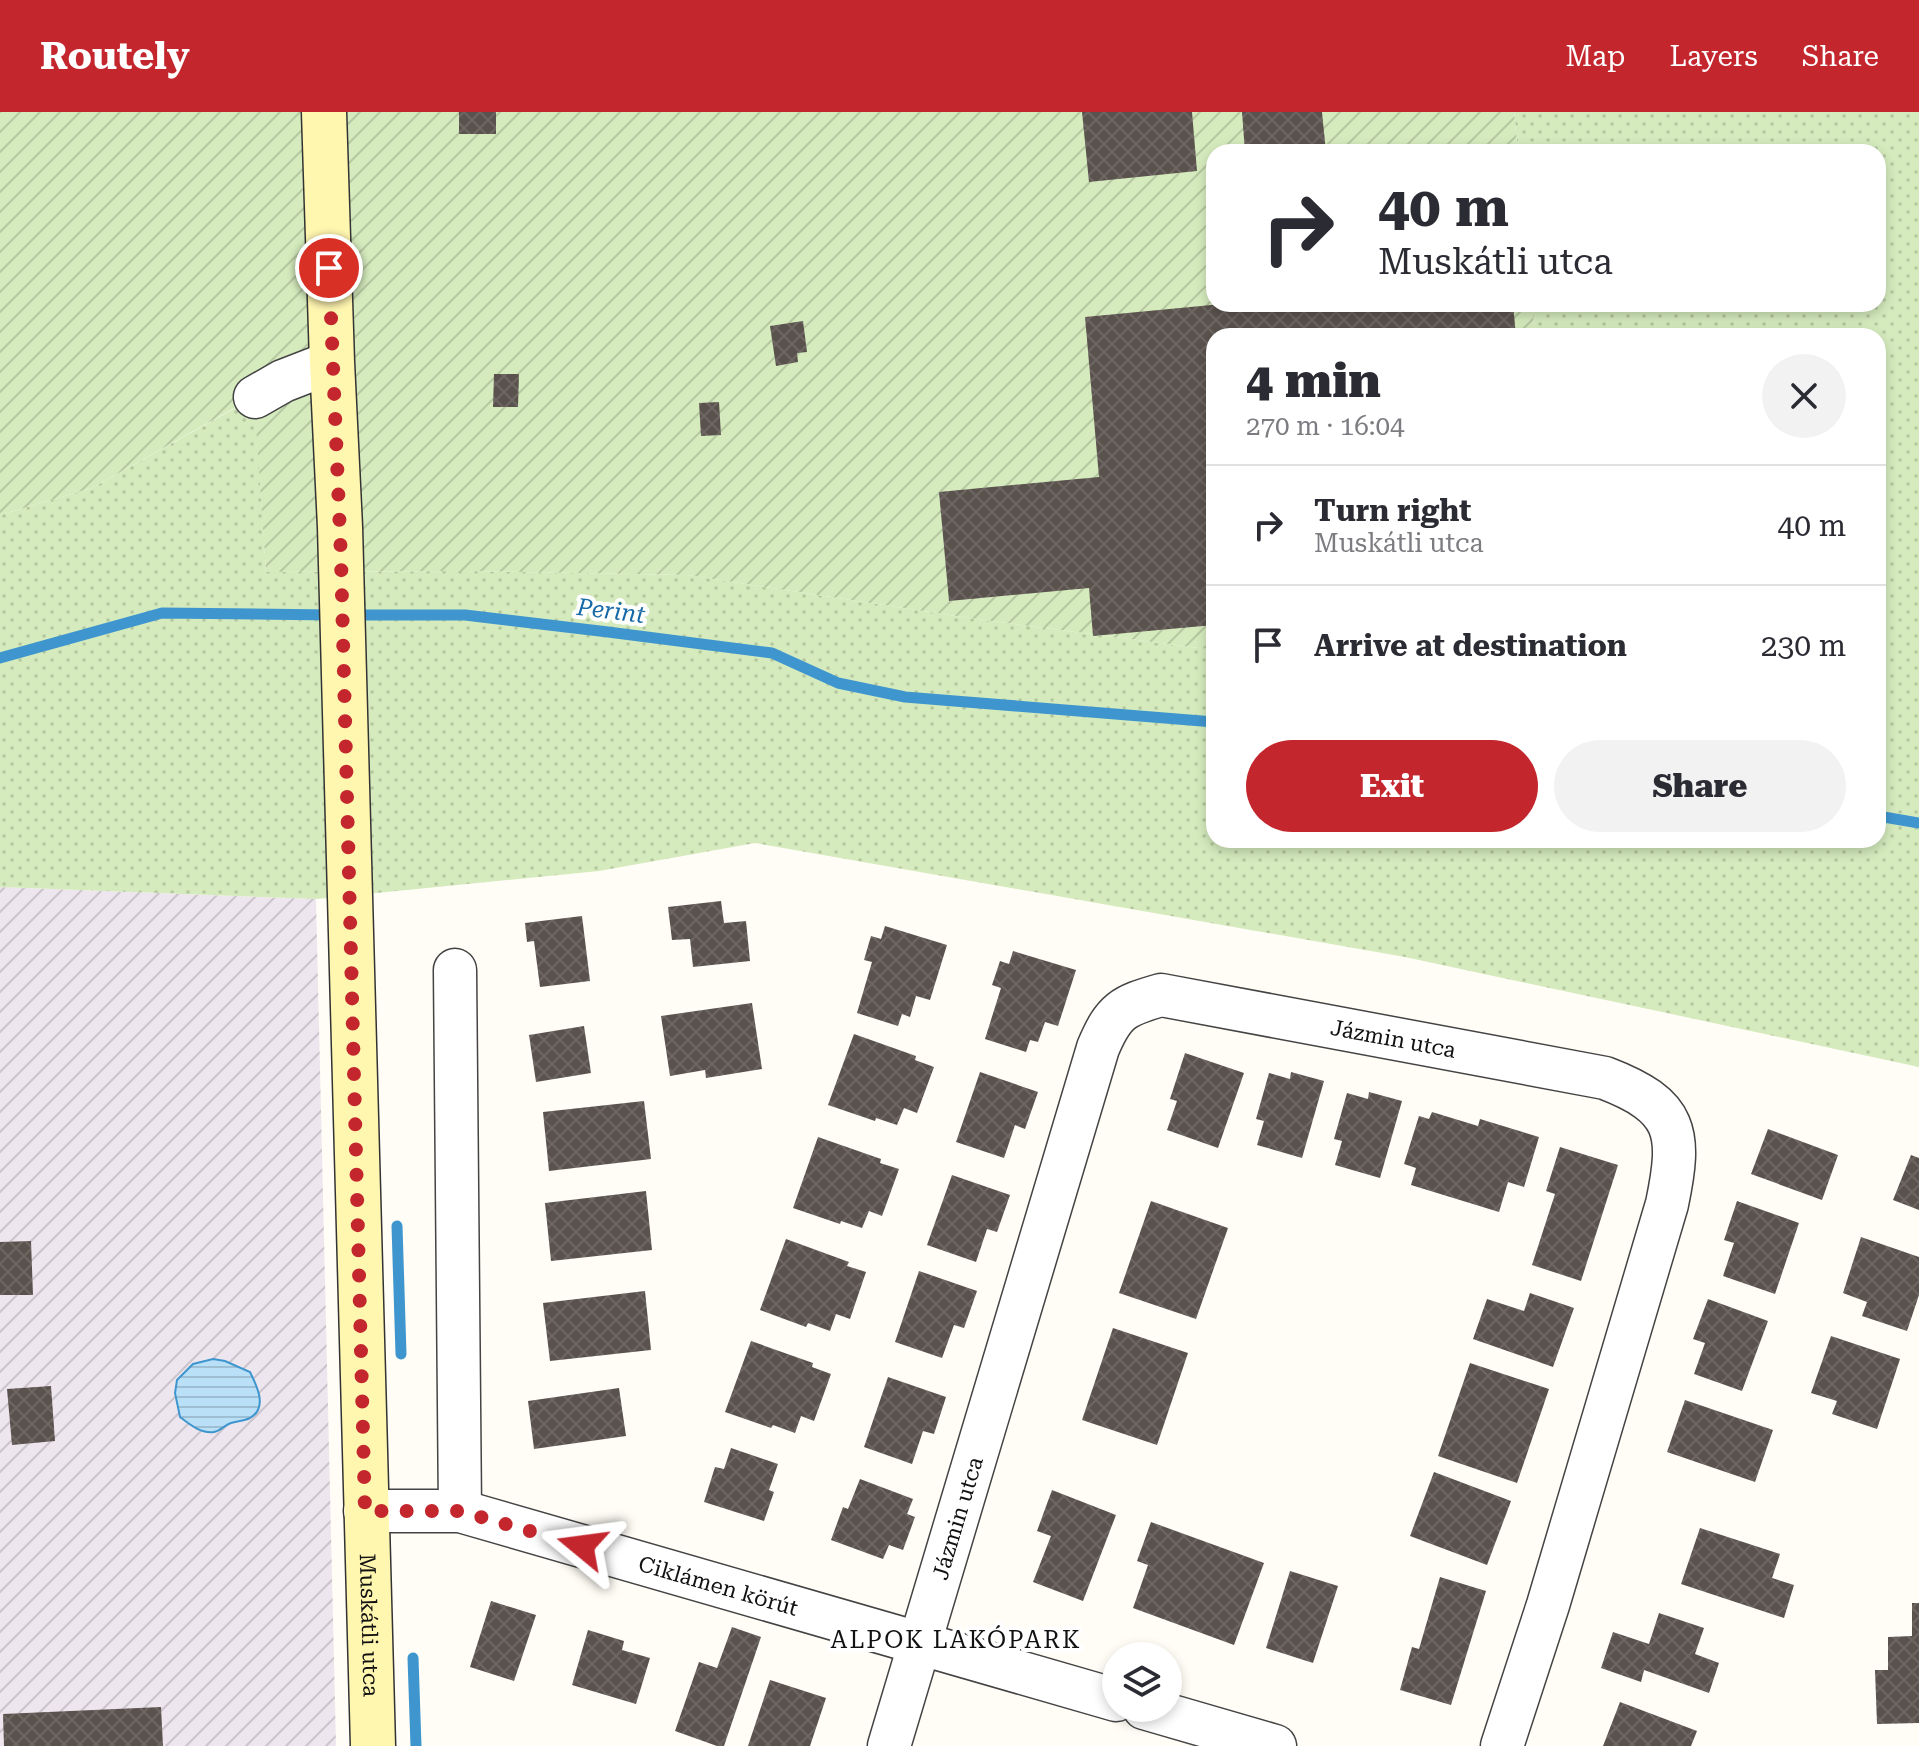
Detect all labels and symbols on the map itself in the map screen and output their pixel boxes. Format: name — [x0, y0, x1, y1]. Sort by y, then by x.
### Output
pin — [295, 234, 363, 302]
water label: Perint — [574, 593, 647, 629]
street label: Jázmin utca — [1329, 1014, 1458, 1062]
street label: Jázmin utca — [927, 1454, 987, 1582]
position arrow — [540, 1504, 624, 1588]
street label: Ciklámen körút — [636, 1551, 801, 1620]
street label: Muskátli utca — [355, 1553, 384, 1697]
district label: ALPOK LAKÓPARK — [831, 1625, 1081, 1654]

